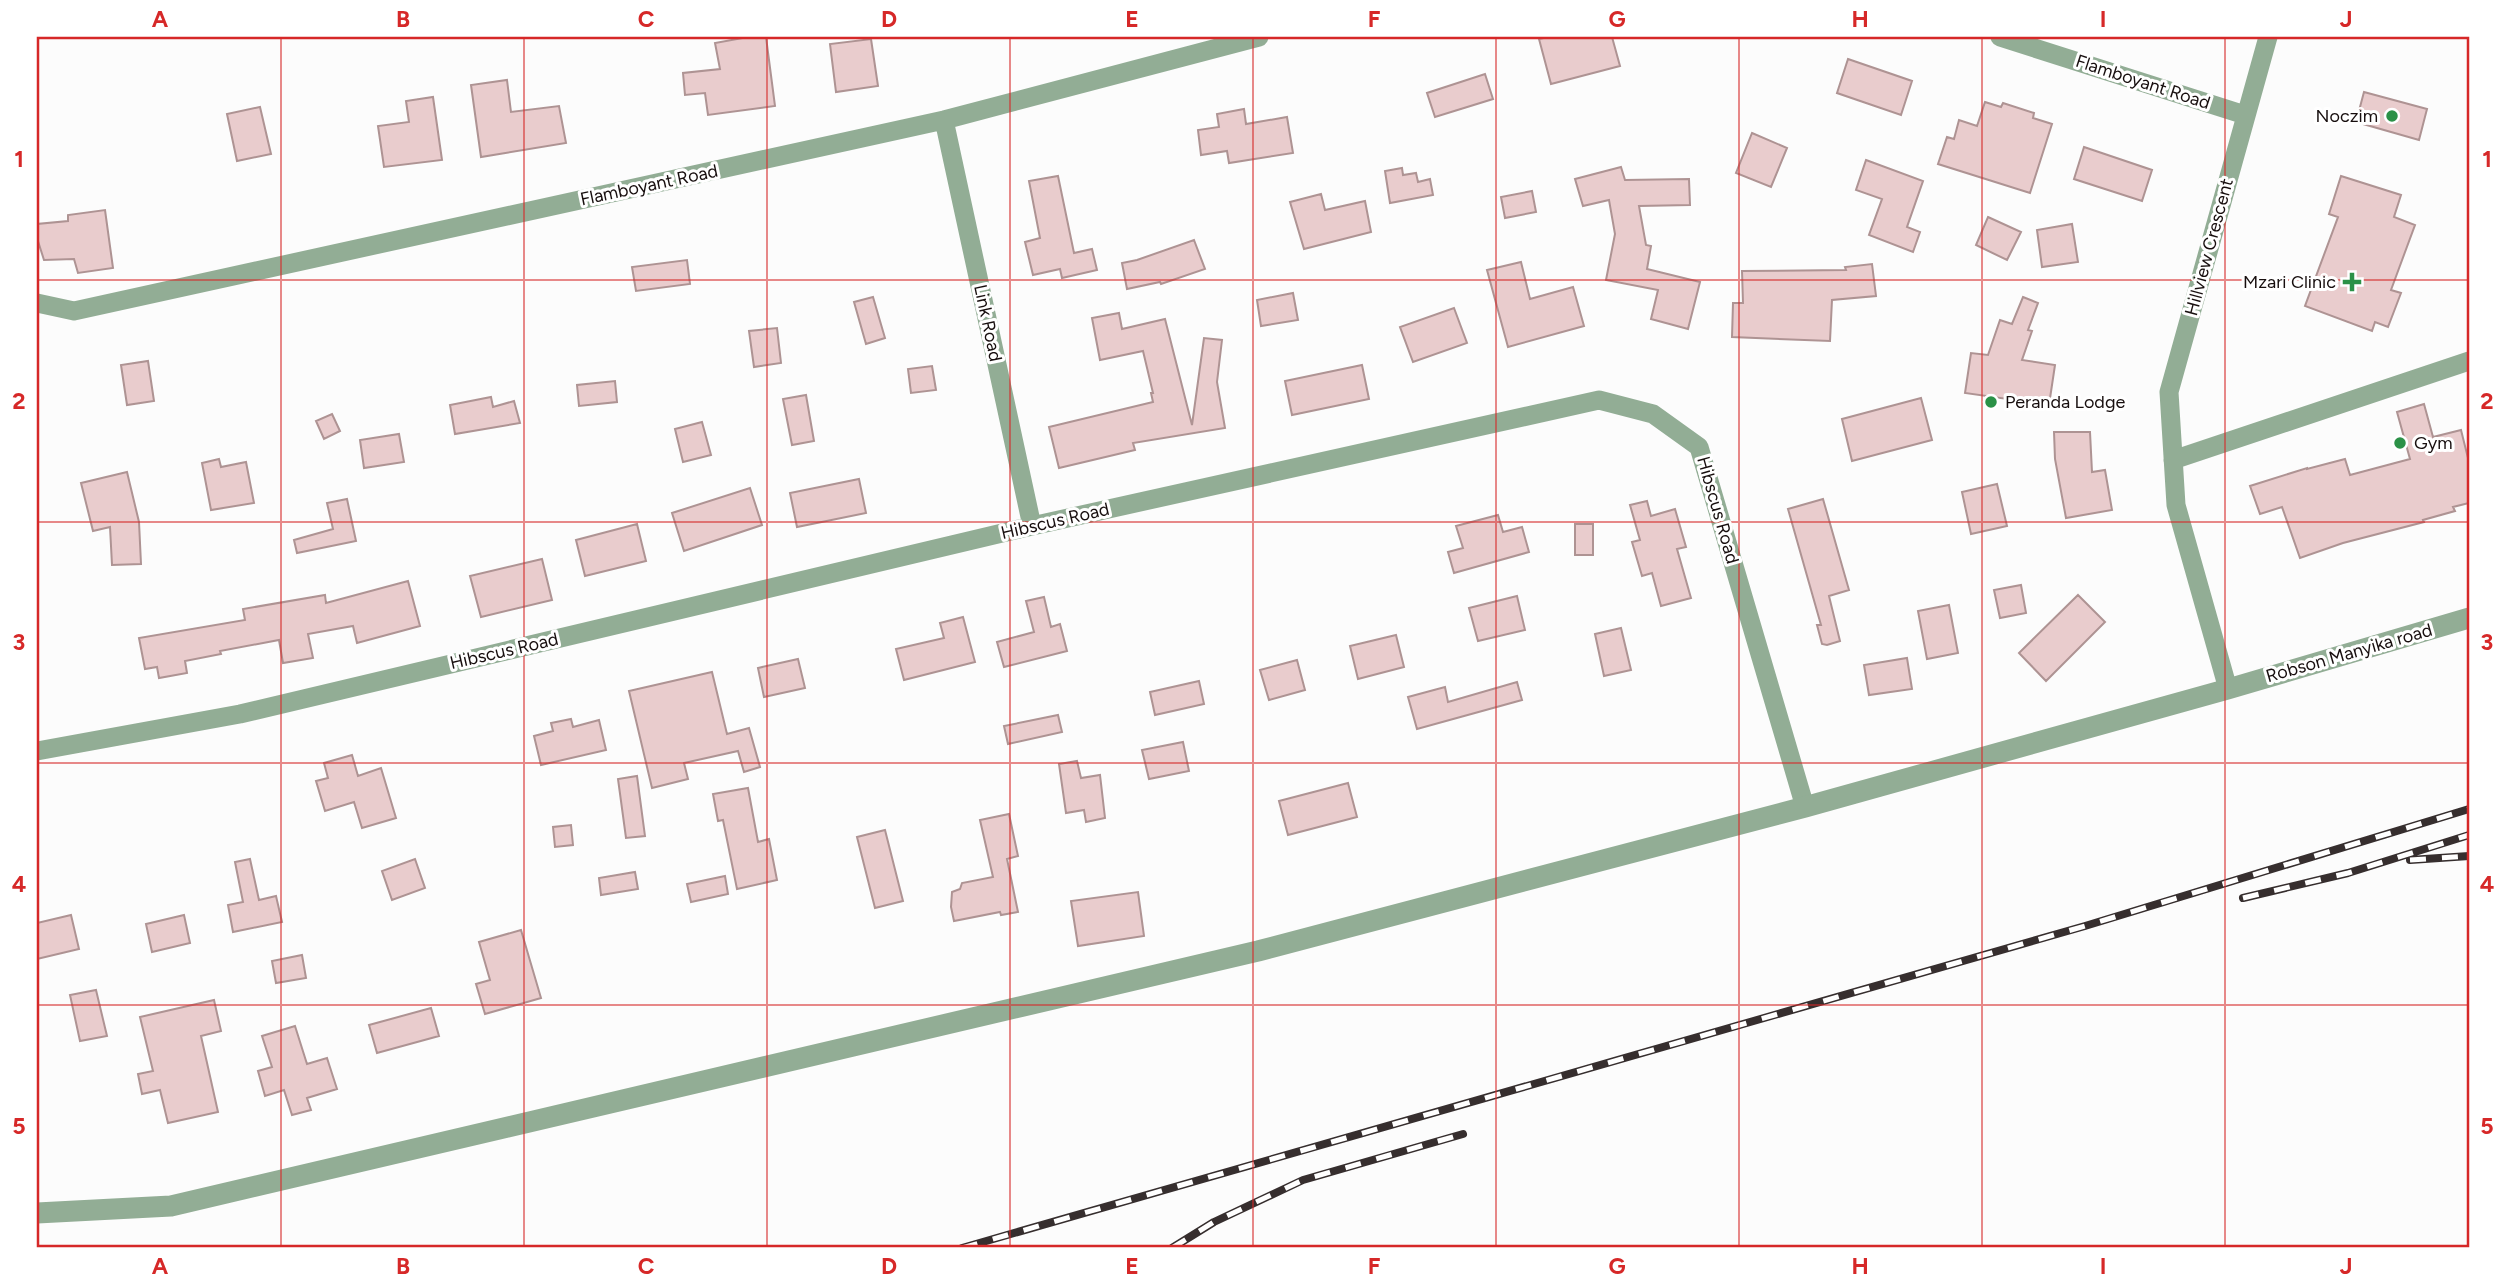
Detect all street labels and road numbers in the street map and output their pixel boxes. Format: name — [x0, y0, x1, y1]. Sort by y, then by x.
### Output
street label: Flamboyant Road — [2073, 50, 2213, 114]
street label: Flamboyant Road — [578, 160, 720, 210]
street label: Hillview Crescent — [2180, 176, 2238, 318]
street label: Link Road — [969, 282, 1007, 364]
street label: Hibscus Road — [1692, 454, 1744, 566]
street label: Hibscus Road — [999, 498, 1111, 544]
street label: Robson Manyika road — [2263, 619, 2435, 687]
street label: Hibscus Road — [448, 628, 560, 674]

